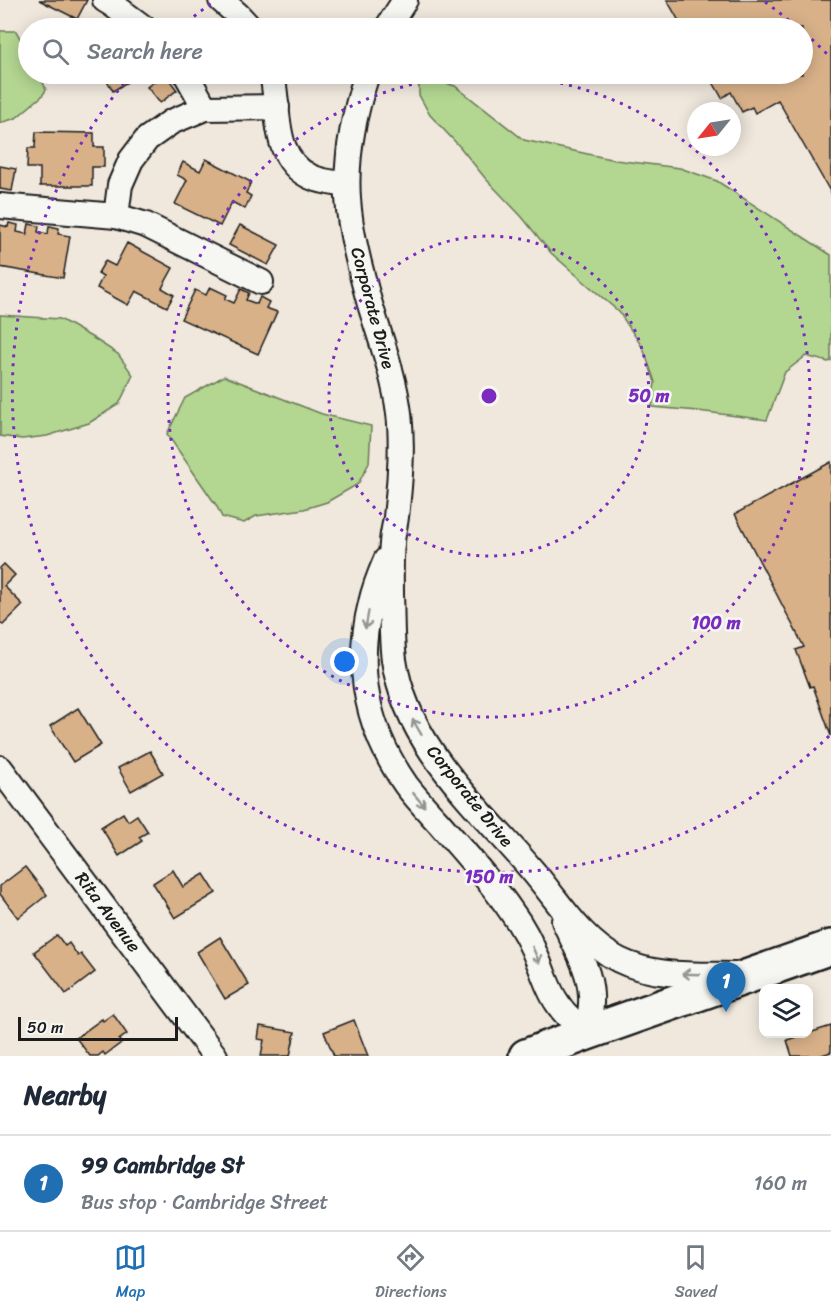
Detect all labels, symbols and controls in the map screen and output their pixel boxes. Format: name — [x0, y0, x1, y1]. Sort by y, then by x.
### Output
search box — [18, 18, 813, 84]
text: Search here — [87, 32, 203, 71]
icon: search — [39, 35, 72, 68]
north arrow — [687, 102, 741, 156]
street label: Corporate Drive — [341, 244, 405, 373]
text: 50 m — [629, 380, 670, 412]
centre of rings — [479, 386, 499, 406]
text: 100 m — [692, 607, 741, 639]
one-way arrow — [362, 609, 373, 629]
your location — [330, 647, 359, 676]
one-way arrow — [411, 719, 423, 736]
street label: Corporate Drive — [418, 737, 522, 855]
one-way arrow — [412, 792, 426, 807]
text: 150 m — [465, 861, 513, 893]
street label: Rita Avenue — [67, 864, 149, 960]
one-way arrow — [530, 946, 542, 964]
pin: 1 — [706, 962, 746, 1012]
one-way arrow — [681, 968, 701, 979]
map controls — [759, 984, 813, 1038]
button: layers — [759, 984, 813, 1038]
text: 50 m — [27, 1013, 63, 1042]
scale bar — [18, 1014, 178, 1042]
text: Nearby — [24, 1072, 106, 1118]
text: 99 Cambridge St — [81, 1146, 244, 1185]
text: 1 — [39, 1166, 48, 1201]
text: 160 m — [754, 1166, 807, 1201]
text: Bus stop · Cambridge Street — [81, 1185, 328, 1220]
tab: Map — [114, 1241, 147, 1306]
tab: Directions — [375, 1241, 447, 1306]
tab: Saved — [675, 1241, 717, 1306]

